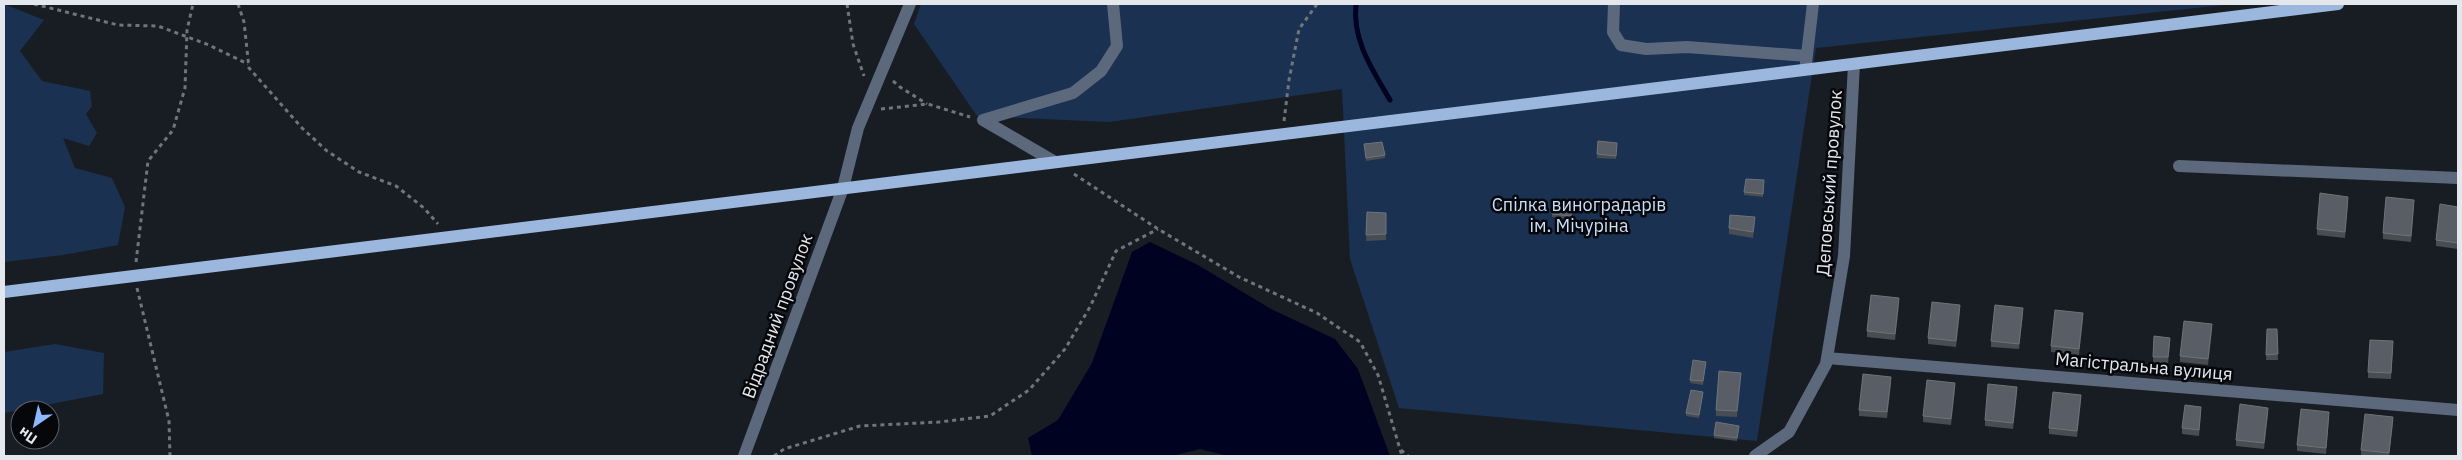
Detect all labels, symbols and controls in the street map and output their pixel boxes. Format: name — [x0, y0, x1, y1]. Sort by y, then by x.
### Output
street label: Деповський провулок — [1811, 89, 1847, 277]
park label: Спілка виноградарів ім. Мічуріна — [1492, 193, 1666, 237]
street label: Відрадний провулок — [736, 230, 818, 402]
street label: Магістральна вулиця — [2054, 347, 2234, 385]
north arrow — [10, 400, 60, 450]
text: Пн — [15, 423, 40, 448]

